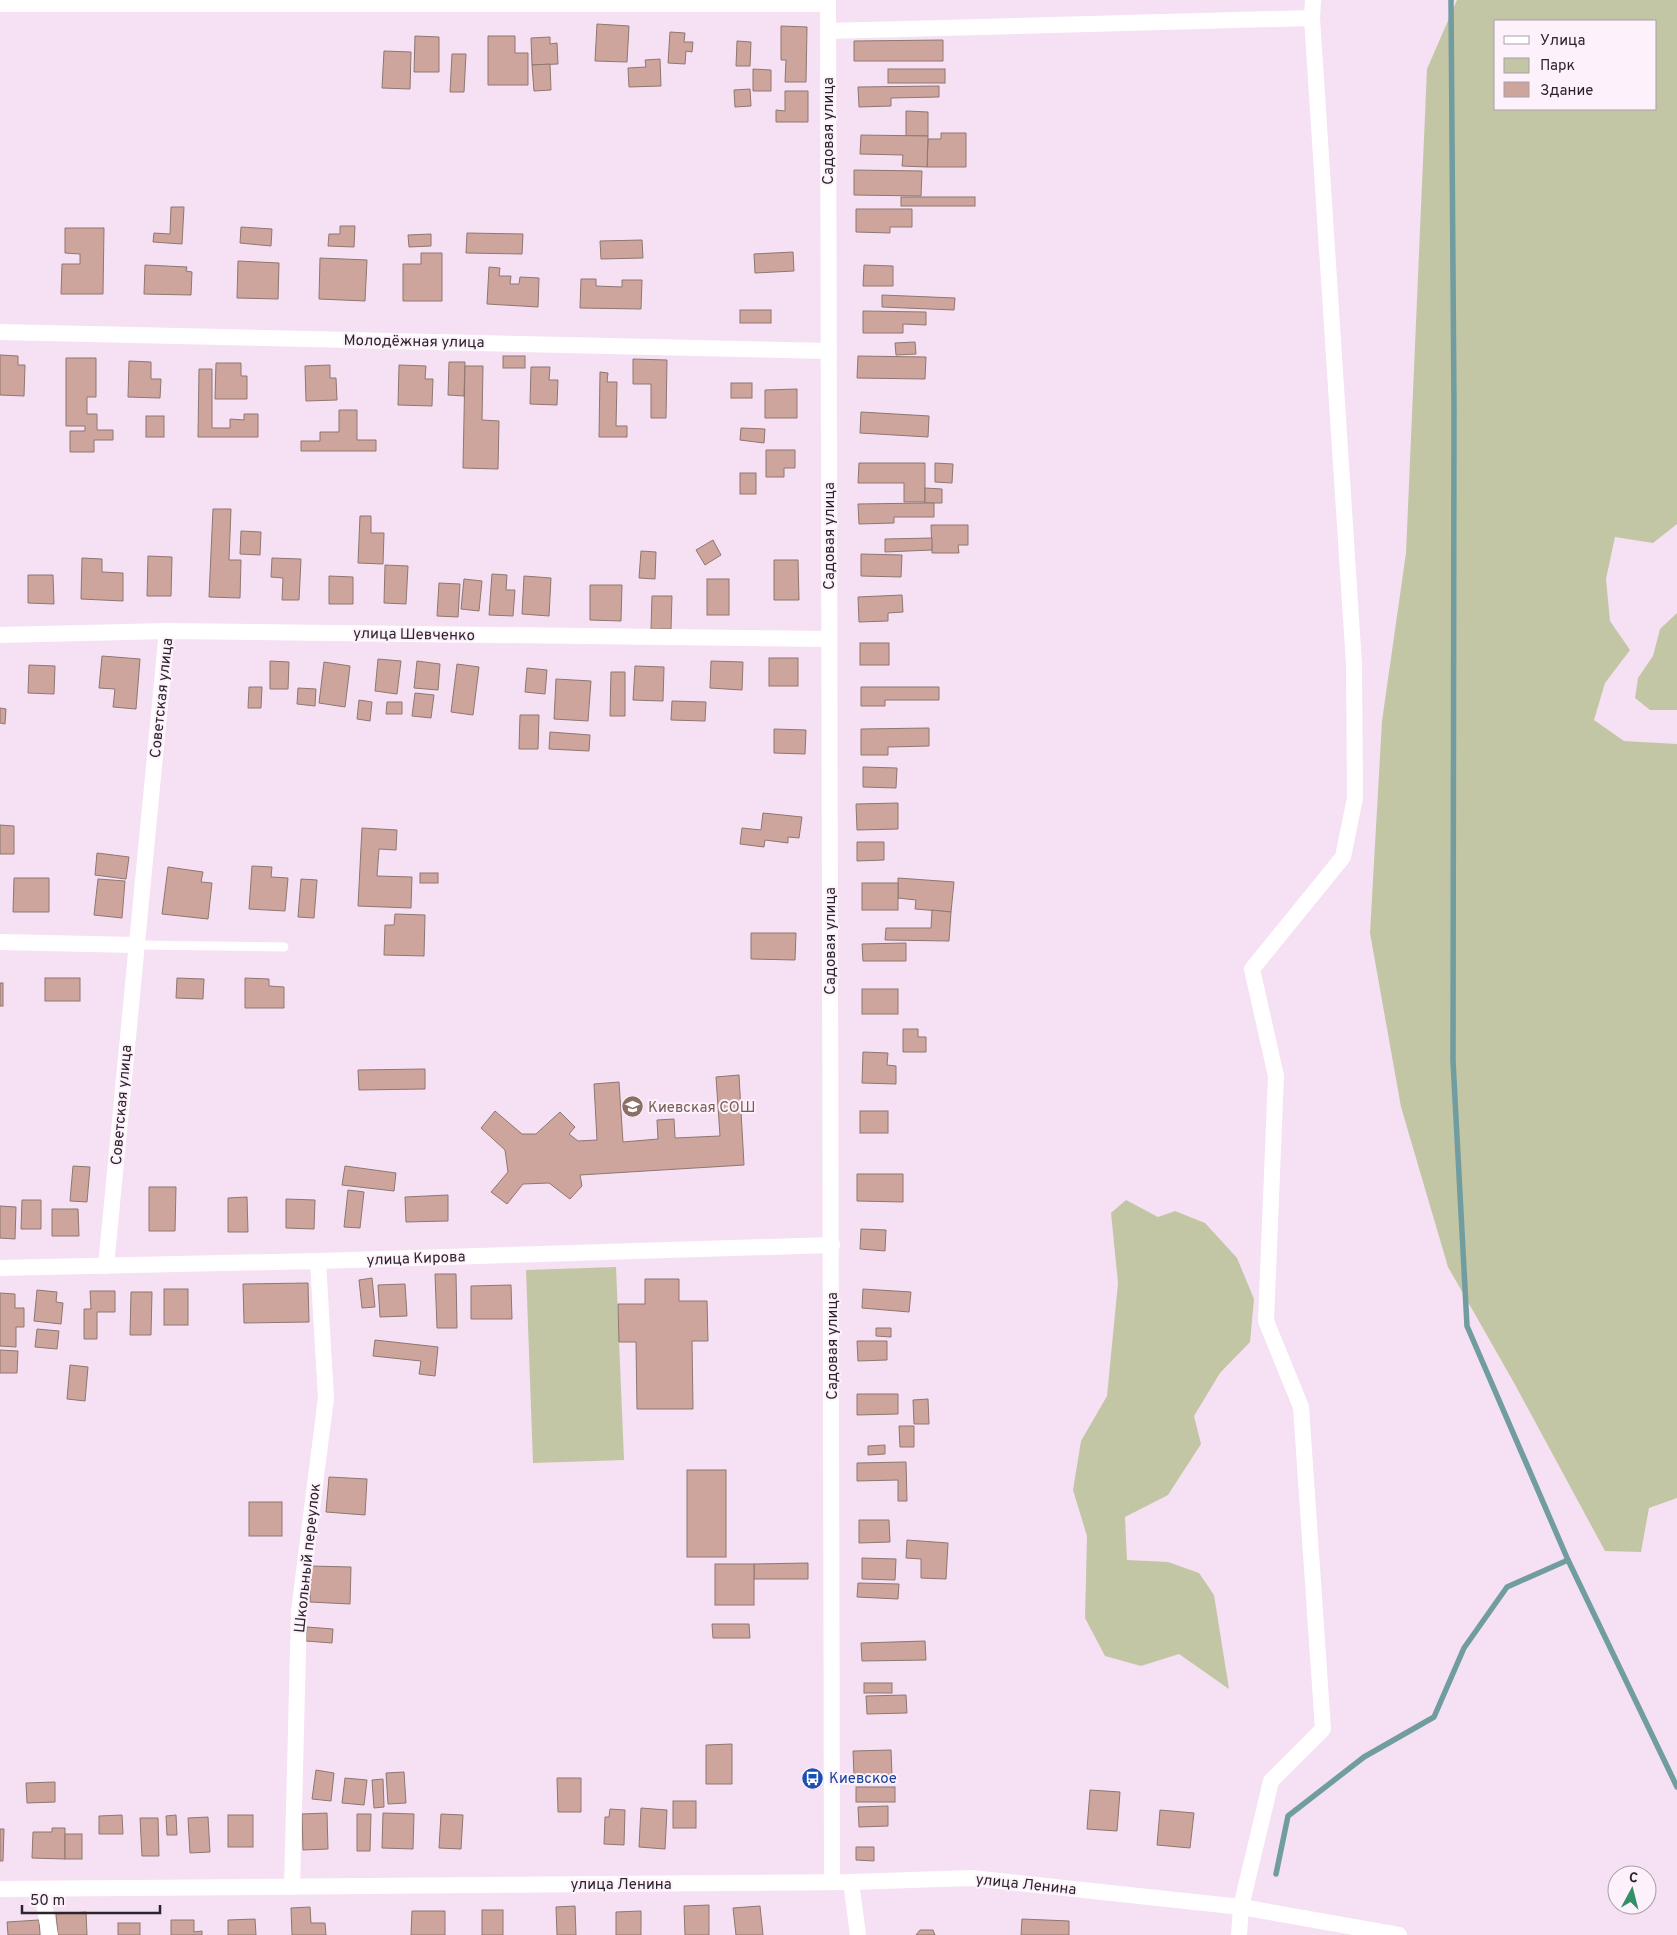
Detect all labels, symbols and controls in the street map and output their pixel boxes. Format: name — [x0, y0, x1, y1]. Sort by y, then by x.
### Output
legend — [1494, 20, 1657, 110]
text: Улица — [1540, 32, 1585, 51]
text: Парк — [1540, 57, 1575, 76]
street label: Садовая улица — [820, 77, 839, 185]
text: Здание — [1540, 82, 1593, 101]
street label: Молодёжная улица — [343, 332, 485, 353]
street label: Садовая улица — [821, 482, 840, 590]
street label: улица Шевченко — [353, 625, 475, 646]
street label: Советская улица — [147, 637, 178, 759]
street label: Садовая улица — [822, 887, 841, 995]
street label: Советская улица — [108, 1044, 137, 1166]
school or university icon: Киевская СОШ — [620, 1095, 644, 1119]
place label: Киевская СОШ — [648, 1099, 755, 1118]
street label: улица Кирова — [366, 1248, 466, 1271]
street label: Садовая улица — [824, 1292, 843, 1400]
street label: Школьный переулок — [291, 1482, 326, 1634]
bus stop icon: Киевское — [801, 1766, 825, 1790]
place label: Киевское — [829, 1770, 897, 1789]
north arrow — [1607, 1865, 1657, 1915]
text: С — [1628, 1870, 1639, 1888]
street label: улица Ленина — [975, 1871, 1077, 1900]
street label: улица Ленина — [570, 1876, 672, 1895]
scale bar — [22, 1882, 160, 1914]
text: 50 m — [30, 1892, 65, 1911]

